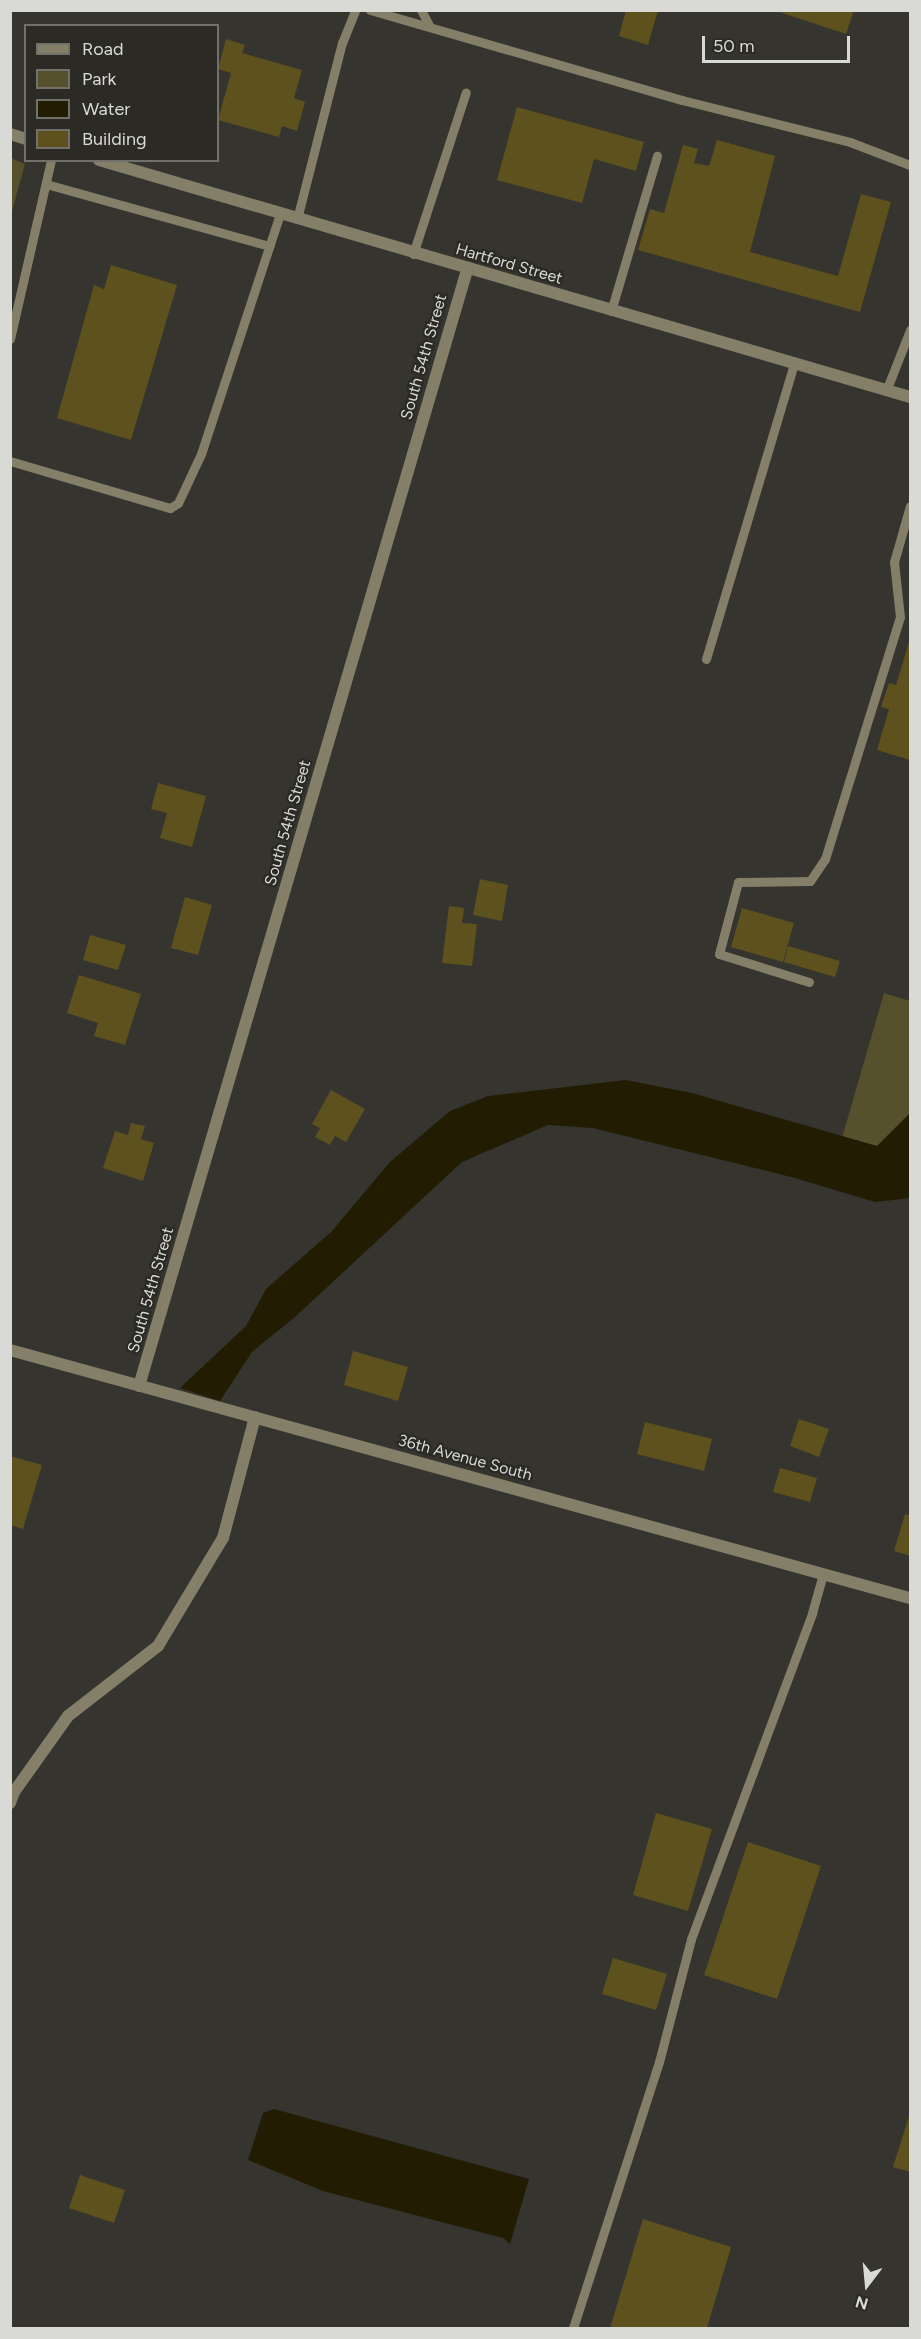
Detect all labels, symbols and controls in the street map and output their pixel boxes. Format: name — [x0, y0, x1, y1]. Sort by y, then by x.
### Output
legend — [24, 24, 219, 162]
scale bar — [705, 24, 854, 62]
text: 50 m — [713, 35, 755, 57]
text: Road — [82, 38, 123, 60]
text: Park — [82, 68, 116, 90]
text: Water — [82, 98, 130, 120]
text: Building — [82, 128, 147, 150]
street label: Hartford Street — [453, 240, 565, 288]
street label: South 54th Street — [397, 292, 451, 422]
street label: South 54th Street — [261, 758, 315, 888]
street label: South 54th Street — [124, 1225, 178, 1355]
street label: 36th Avenue South — [396, 1431, 534, 1485]
north arrow — [837, 2255, 897, 2315]
text: N — [853, 2292, 870, 2314]

